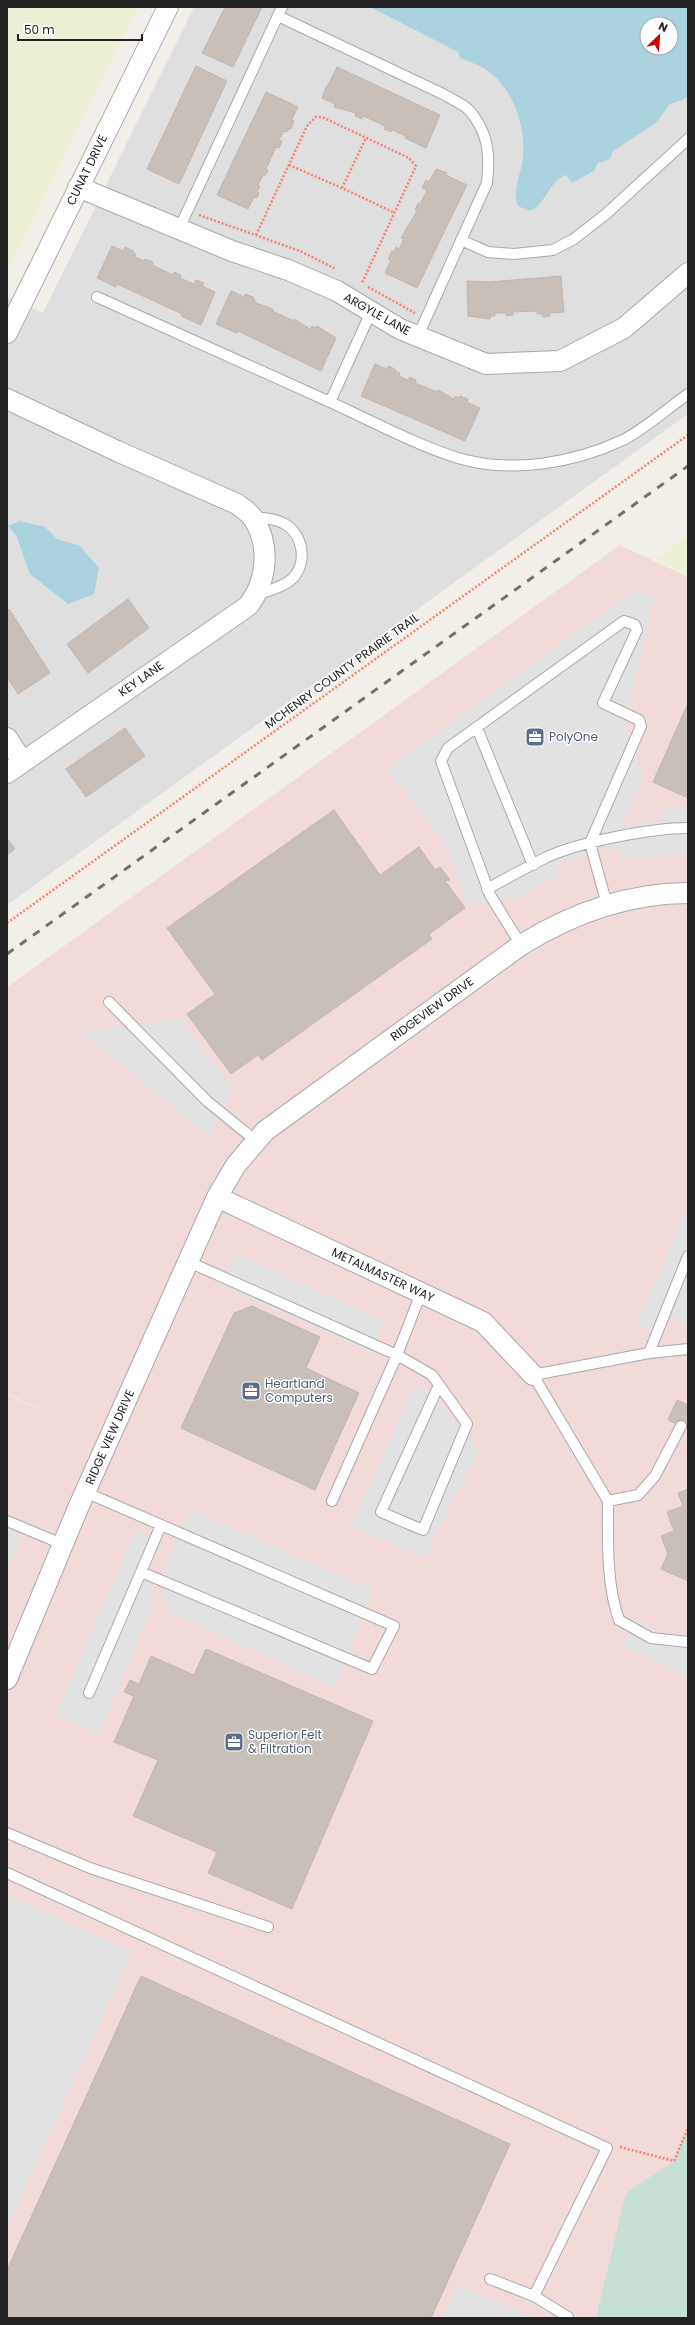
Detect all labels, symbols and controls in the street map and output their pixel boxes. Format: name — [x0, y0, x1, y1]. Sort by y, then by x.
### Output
scale bar — [18, 16, 142, 42]
north arrow — [639, 16, 679, 56]
text: N — [656, 18, 670, 36]
text: 50 m — [24, 21, 55, 38]
street label: CUNAT DRIVE — [62, 132, 111, 208]
street label: ARGYLE LANE — [341, 288, 414, 339]
street label: MCHENRY COUNTY PRAIRIE TRAIL — [261, 609, 422, 732]
street label: KEY LANE — [115, 657, 167, 700]
office icon: PolyOne — [524, 726, 546, 748]
place label: PolyOne — [549, 728, 598, 745]
street label: RIDGEVIEW DRIVE — [387, 973, 477, 1045]
street label: METALMASTER WAY — [329, 1243, 437, 1306]
place label: Heartland Computers — [265, 1375, 333, 1406]
office icon: Heartland Computers — [240, 1380, 262, 1402]
street label: RIDGE VIEW DRIVE — [81, 1386, 138, 1487]
place label: Superior Felt & Filtration — [248, 1726, 322, 1757]
office icon: Superior Felt & Filtration — [223, 1731, 245, 1753]

